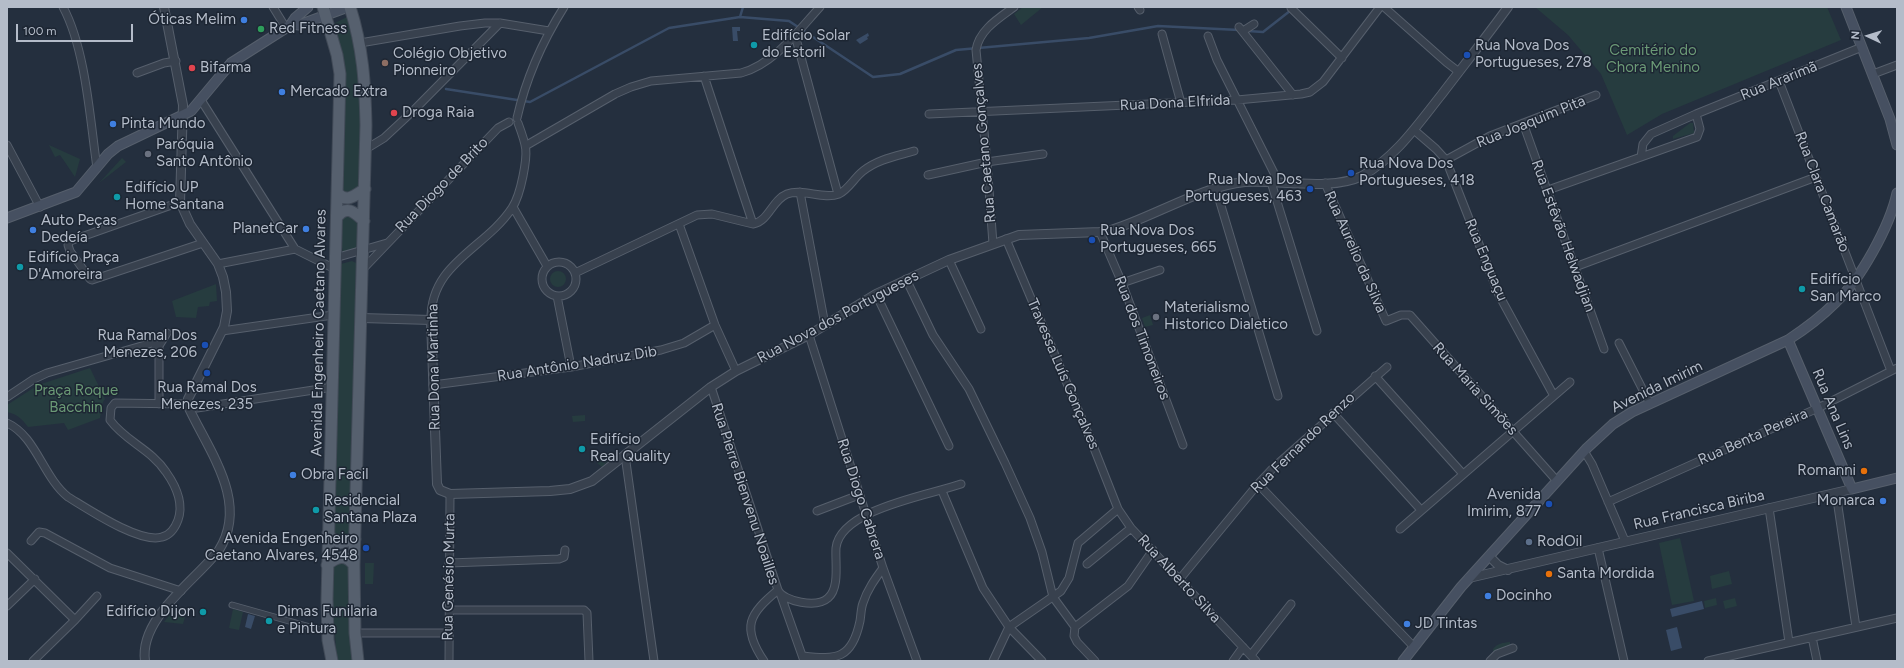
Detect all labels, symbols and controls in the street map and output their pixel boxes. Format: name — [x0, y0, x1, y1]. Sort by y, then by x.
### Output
place label: Óticas Melim — [148, 11, 236, 29]
marker: Óticas Melim — [239, 15, 249, 25]
scale bar — [18, 16, 135, 42]
north arrow — [1848, 16, 1888, 56]
place label: Red Fitness — [269, 20, 347, 38]
text: 100 m — [23, 24, 57, 38]
marker: Red Fitness — [256, 24, 266, 34]
place label: Edifício Solar do Estoril — [762, 27, 850, 62]
text: N — [1849, 30, 1862, 40]
place label: Rua Nova Dos Portugueses, 278 — [1475, 37, 1592, 72]
marker: Edifício Solar do Estoril — [749, 40, 759, 50]
park label: Cemitério do Chora Menino — [1606, 42, 1700, 77]
place label: Colégio Objetivo Pionneiro — [393, 45, 507, 80]
marker: Rua Nova Dos Portugueses, 278 — [1462, 50, 1472, 60]
street label: Rua Ararimã — [1738, 57, 1820, 105]
marker: Colégio Objetivo Pionneiro — [380, 58, 390, 68]
place label: Bifarma — [200, 59, 251, 77]
street label: Rua Caetano Gonçalves — [968, 62, 1000, 224]
marker: Bifarma — [187, 63, 197, 73]
place label: Mercado Extra — [290, 83, 387, 101]
marker: Mercado Extra — [277, 87, 287, 97]
street label: Rua Dona Elfrida — [1119, 91, 1231, 115]
street label: Rua Joaquim Pita — [1474, 92, 1588, 152]
place label: Droga Raia — [402, 104, 474, 122]
marker: Droga Raia — [389, 108, 399, 118]
place label: Pinta Mundo — [121, 115, 205, 133]
marker: Pinta Mundo — [108, 119, 118, 129]
street label: Rua Clara Camarão — [1791, 129, 1853, 255]
street label: Rua Diogo de Brito — [392, 134, 492, 236]
place label: Paróquia Santo Antônio — [156, 136, 253, 171]
marker: Paróquia Santo Antônio — [143, 149, 153, 159]
place label: Rua Nova Dos Portugueses, 418 — [1359, 155, 1475, 190]
street label: Rua Estêvão Helwadjian — [1527, 157, 1599, 315]
marker: Rua Nova Dos Portugueses, 418 — [1346, 168, 1356, 178]
place label: Rua Nova Dos Portugueses, 463 — [1185, 171, 1302, 206]
place label: Edifício UP Home Santana — [125, 179, 224, 214]
marker: Rua Nova Dos Portugueses, 463 — [1305, 184, 1315, 194]
street label: Rua Aurelio da Silva — [1320, 188, 1390, 316]
marker: Edifício UP Home Santana — [112, 192, 122, 202]
street label: Avenida Engenheiro Caetano Alvares — [308, 209, 330, 457]
place label: Auto Peças Dedeía — [41, 212, 117, 247]
street label: Rua Enguaçu — [1461, 216, 1511, 304]
place label: PlanetCar — [233, 220, 298, 238]
place label: Rua Nova Dos Portugueses, 665 — [1100, 222, 1217, 257]
marker: PlanetCar — [301, 224, 311, 234]
marker: Auto Peças Dedeía — [28, 225, 38, 235]
marker: Rua Nova Dos Portugueses, 665 — [1087, 235, 1097, 245]
place label: Edifício Praça D'Amoreira — [28, 249, 119, 284]
marker: Edifício Praça D'Amoreira — [15, 262, 25, 272]
street label: Rua Nova dos Portugueses — [754, 267, 922, 367]
place label: Edifício San Marco — [1810, 271, 1881, 306]
street label: Rua dos Timoneiros — [1110, 273, 1174, 403]
marker: Edifício San Marco — [1797, 284, 1807, 294]
street label: Travessa Luís Gonçalves — [1023, 296, 1103, 452]
place label: Materialismo Historico Dialetico — [1164, 299, 1288, 334]
street label: Rua Dona Martinha — [424, 303, 444, 431]
marker: Materialismo Historico Dialetico — [1151, 312, 1161, 322]
place label: Rua Ramal Dos Menezes, 206 — [97, 327, 197, 362]
street label: Rua Maria Simões — [1429, 339, 1521, 439]
marker: Rua Ramal Dos Menezes, 206 — [200, 340, 210, 350]
street label: Rua Antônio Nadruz Dib — [496, 342, 658, 386]
street label: Avenida Imirim — [1608, 357, 1706, 417]
street label: Rua Ana Lins — [1808, 366, 1858, 452]
marker: Rua Ramal Dos Menezes, 235 — [202, 368, 212, 378]
place label: Rua Ramal Dos Menezes, 235 — [157, 379, 257, 414]
park label: Praça Roque Bacchin — [34, 382, 118, 417]
street label: Rua Fernando Renzo — [1247, 389, 1359, 497]
street label: Rua Pierre Bienvenu Noailles — [707, 401, 783, 587]
street label: Rua Benta Pereira — [1695, 405, 1811, 469]
place label: Edifício Real Quality — [590, 431, 670, 466]
street label: Rua Diogo Cabrera — [833, 436, 889, 562]
marker: Edifício Real Quality — [577, 444, 587, 454]
place label: Romanni — [1797, 462, 1856, 480]
place label: Obra Facil — [301, 466, 368, 484]
marker: Romanni — [1859, 466, 1869, 476]
marker: Obra Facil — [288, 470, 298, 480]
place label: Avenida Imirim, 877 — [1467, 486, 1541, 521]
street label: Rua Francisca Biriba — [1632, 486, 1766, 534]
place label: Residencial Santana Plaza — [324, 492, 417, 527]
place label: Monarca — [1817, 492, 1875, 510]
marker: Monarca — [1878, 496, 1888, 506]
marker: Avenida Imirim, 877 — [1544, 499, 1554, 509]
marker: Residencial Santana Plaza — [311, 505, 321, 515]
street label: Rua Genésio Murta — [439, 513, 459, 641]
place label: Avenida Engenheiro Caetano Alvares, 4548 — [205, 530, 358, 565]
street label: Rua Alberto Silva — [1134, 531, 1224, 627]
place label: RodOil — [1537, 533, 1582, 551]
marker: RodOil — [1524, 537, 1534, 547]
marker: Avenida Engenheiro Caetano Alvares, 4548 — [361, 543, 371, 553]
place label: Santa Mordida — [1557, 565, 1654, 583]
marker: Santa Mordida — [1544, 569, 1554, 579]
place label: Docinho — [1496, 587, 1552, 605]
marker: Docinho — [1483, 591, 1493, 601]
place label: Edifício Dijon — [106, 603, 195, 621]
place label: Dimas Funilaria e Pintura — [277, 603, 377, 638]
marker: Edifício Dijon — [198, 607, 208, 617]
place label: JD Tintas — [1415, 615, 1477, 633]
marker: Dimas Funilaria e Pintura — [264, 616, 274, 626]
marker: JD Tintas — [1402, 619, 1412, 629]

